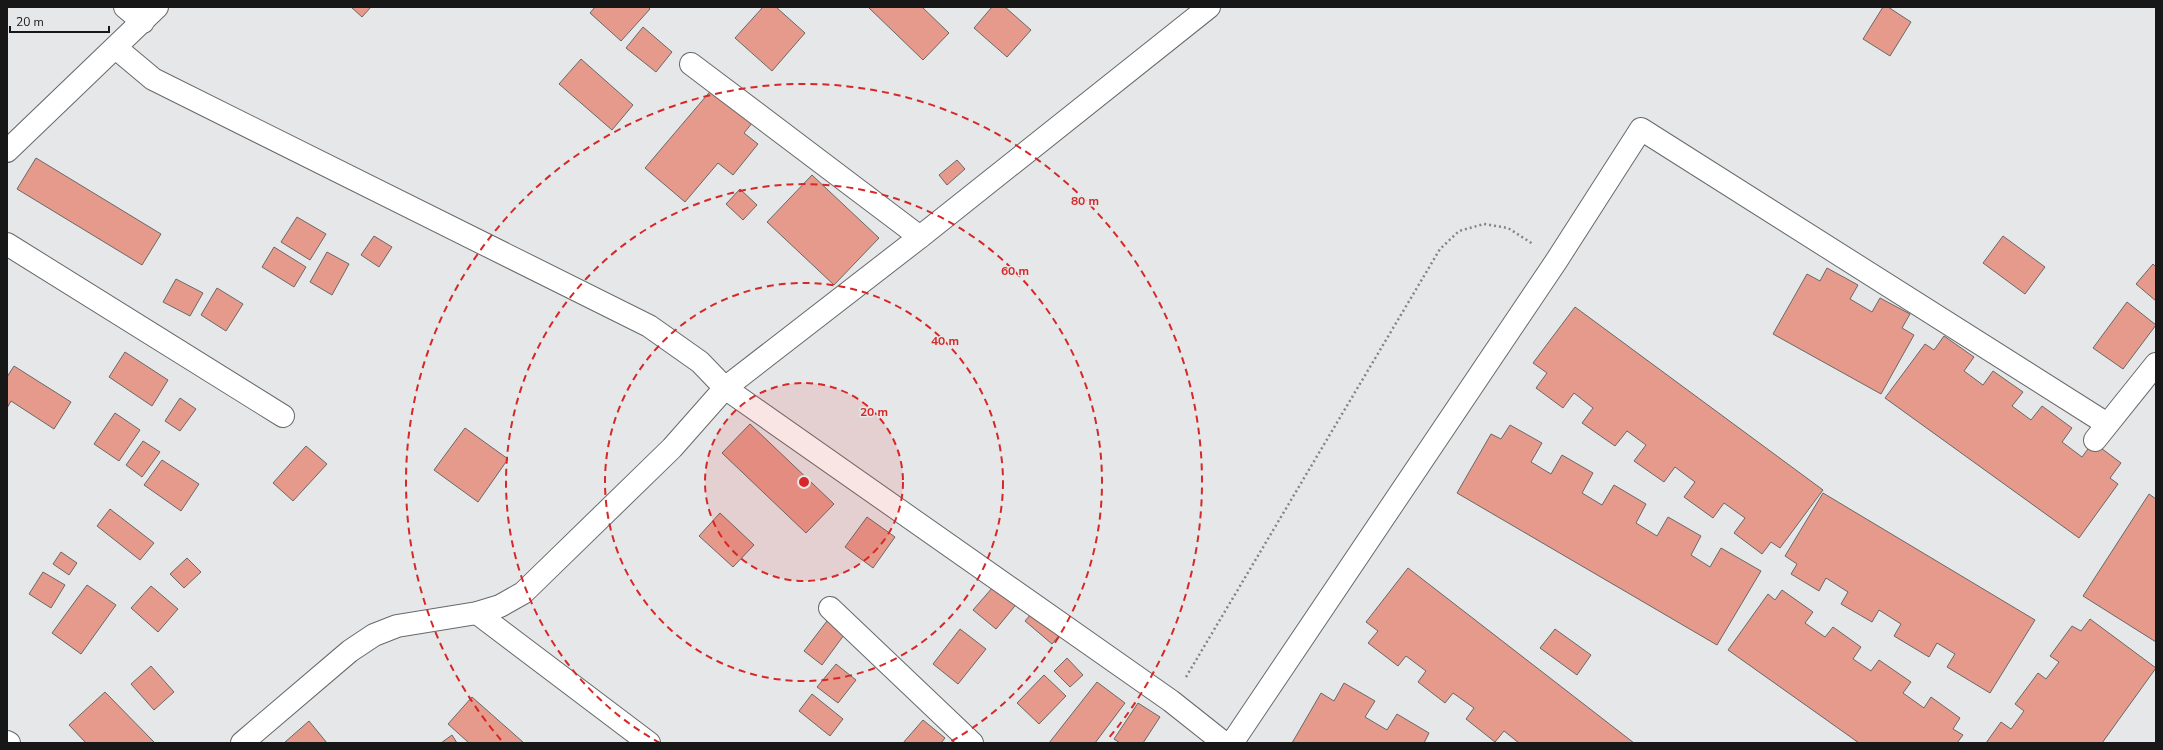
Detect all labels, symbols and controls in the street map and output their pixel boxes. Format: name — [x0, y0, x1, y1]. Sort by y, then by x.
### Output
scale bar — [10, 8, 109, 34]
text: 20 m — [16, 14, 44, 30]
text: 80 m — [1071, 193, 1099, 209]
text: 60 m — [1001, 263, 1029, 279]
text: 40 m — [931, 333, 959, 349]
text: 20 m — [860, 404, 888, 420]
centre of rings — [797, 475, 811, 489]

